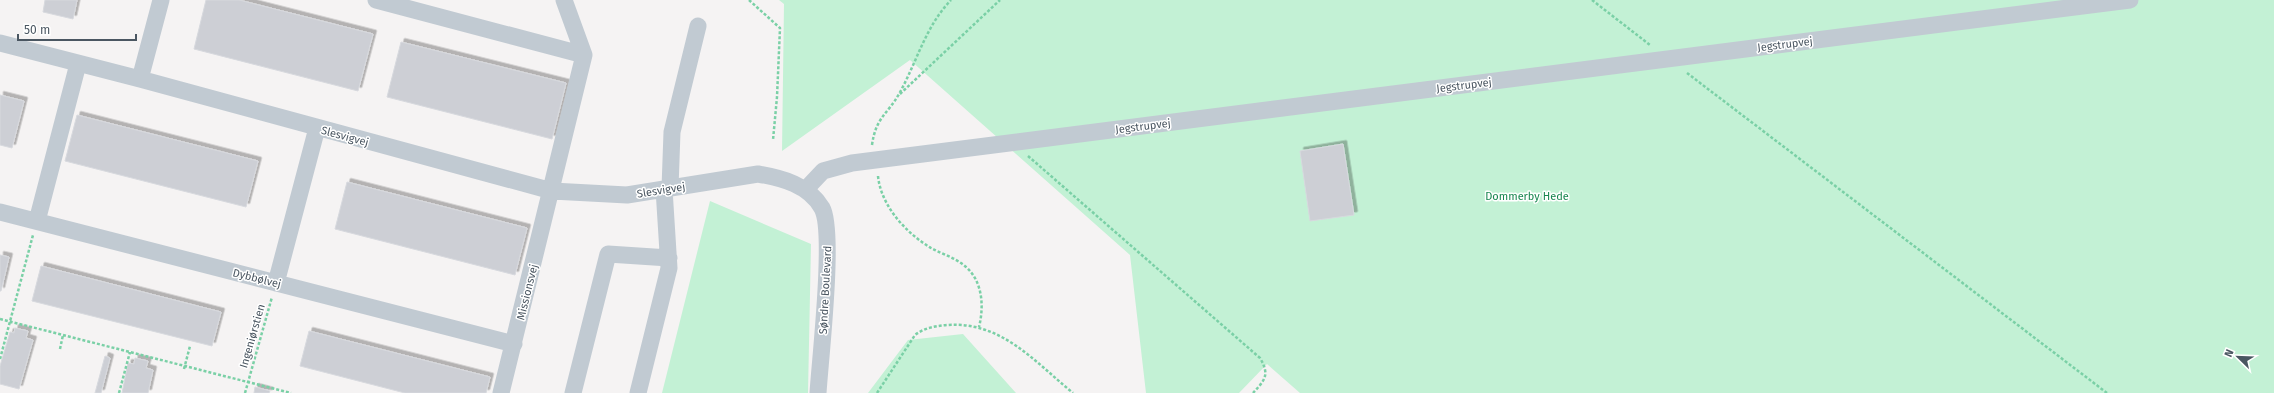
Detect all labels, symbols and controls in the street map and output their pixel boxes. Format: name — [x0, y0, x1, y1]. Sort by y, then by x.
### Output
scale bar — [18, 16, 136, 42]
text: 50 m — [24, 23, 50, 37]
street label: Jegstrupvej — [1757, 35, 1813, 54]
street label: Jegstrupvej — [1436, 76, 1492, 95]
street label: Jegstrupvej — [1115, 117, 1171, 136]
street label: Slesvigvej — [320, 124, 370, 149]
street label: Slesvigvej — [636, 180, 686, 201]
park label: Dommerby Hede — [1485, 190, 1569, 203]
street label: Søndre Boulevard — [817, 245, 834, 335]
street label: Missionsvej — [514, 263, 541, 321]
street label: Dybbølvej — [231, 266, 282, 291]
street label: Ingeniørstien — [237, 303, 268, 370]
north arrow — [2218, 337, 2258, 377]
text: N — [2222, 347, 2237, 359]

